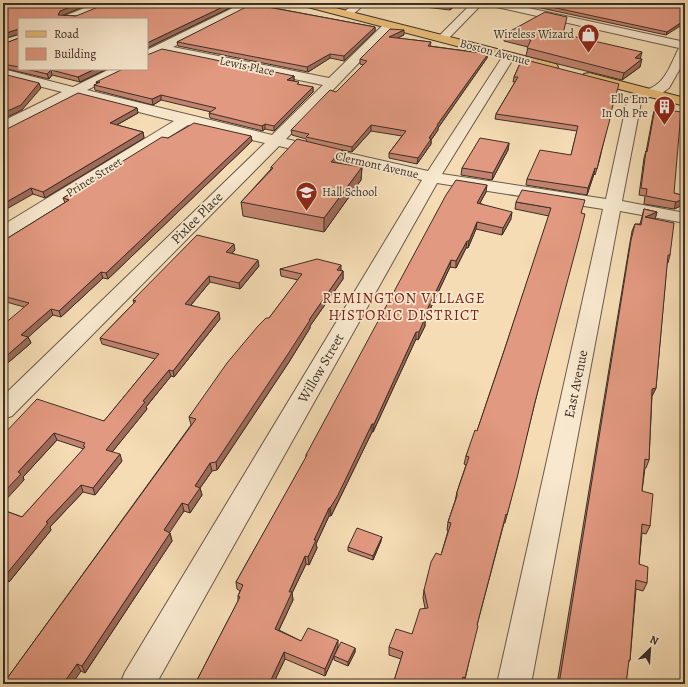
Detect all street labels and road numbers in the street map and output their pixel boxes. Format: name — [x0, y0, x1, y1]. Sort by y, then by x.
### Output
street label: Boston Avenue — [458, 35, 532, 69]
street label: Lewis Place — [218, 52, 276, 80]
street label: Clermont Avenue — [334, 148, 420, 182]
street label: Prince Street — [63, 153, 125, 201]
street label: Pixlee Place — [167, 188, 227, 248]
street label: Willow Street — [293, 330, 349, 407]
street label: East Avenue — [560, 348, 592, 420]

